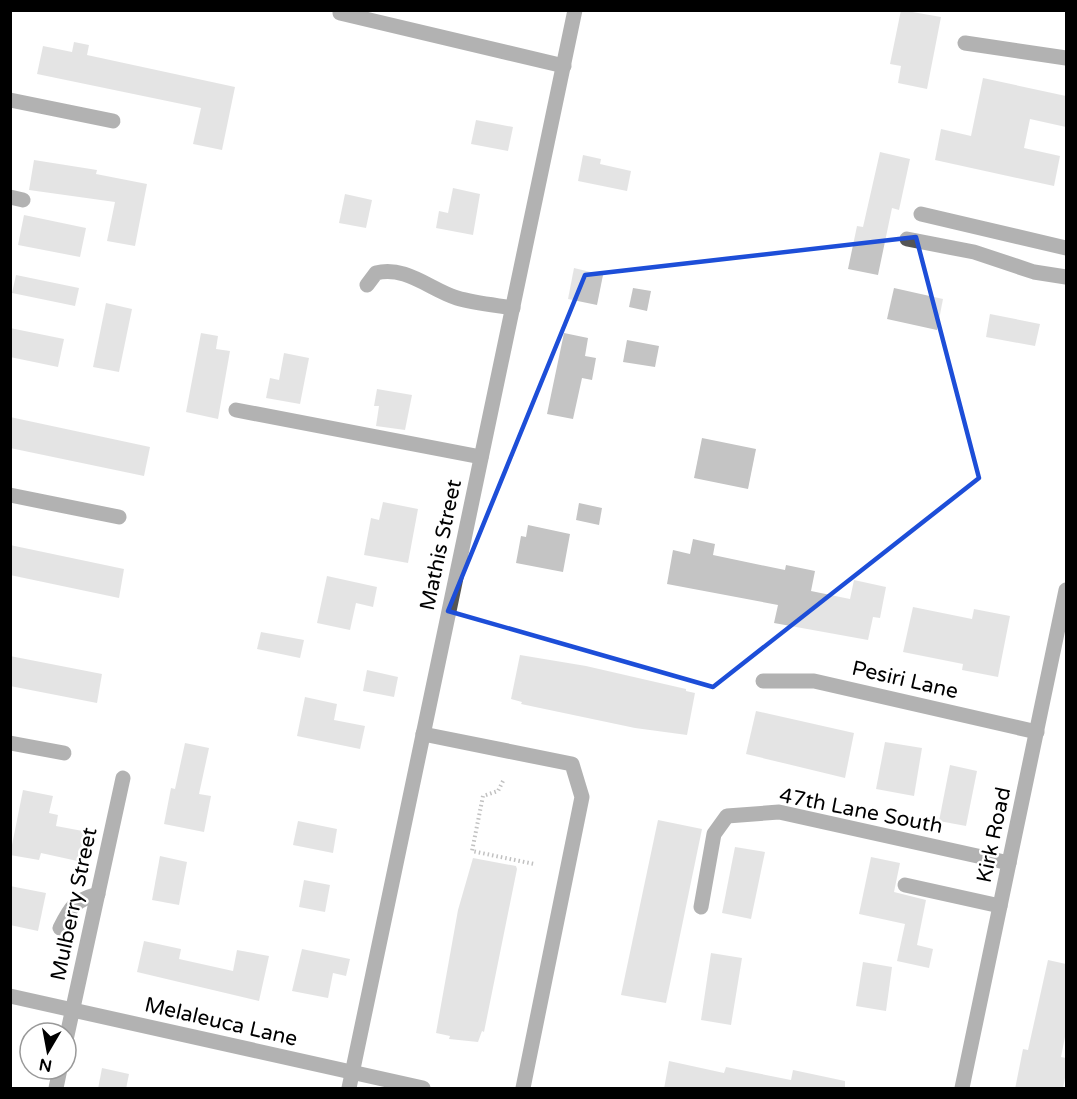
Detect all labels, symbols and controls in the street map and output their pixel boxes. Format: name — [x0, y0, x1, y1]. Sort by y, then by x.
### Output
street label: Mathis Street — [415, 477, 467, 613]
street label: Pesiri Lane — [849, 656, 961, 704]
street label: 47th Lane South — [777, 783, 945, 839]
street label: Kirk Road — [972, 785, 1016, 885]
street label: Mulberry Street — [46, 825, 102, 983]
street label: Melaleuca Lane — [142, 992, 300, 1052]
north arrow — [18, 1021, 78, 1081]
text: N — [38, 1054, 54, 1076]

